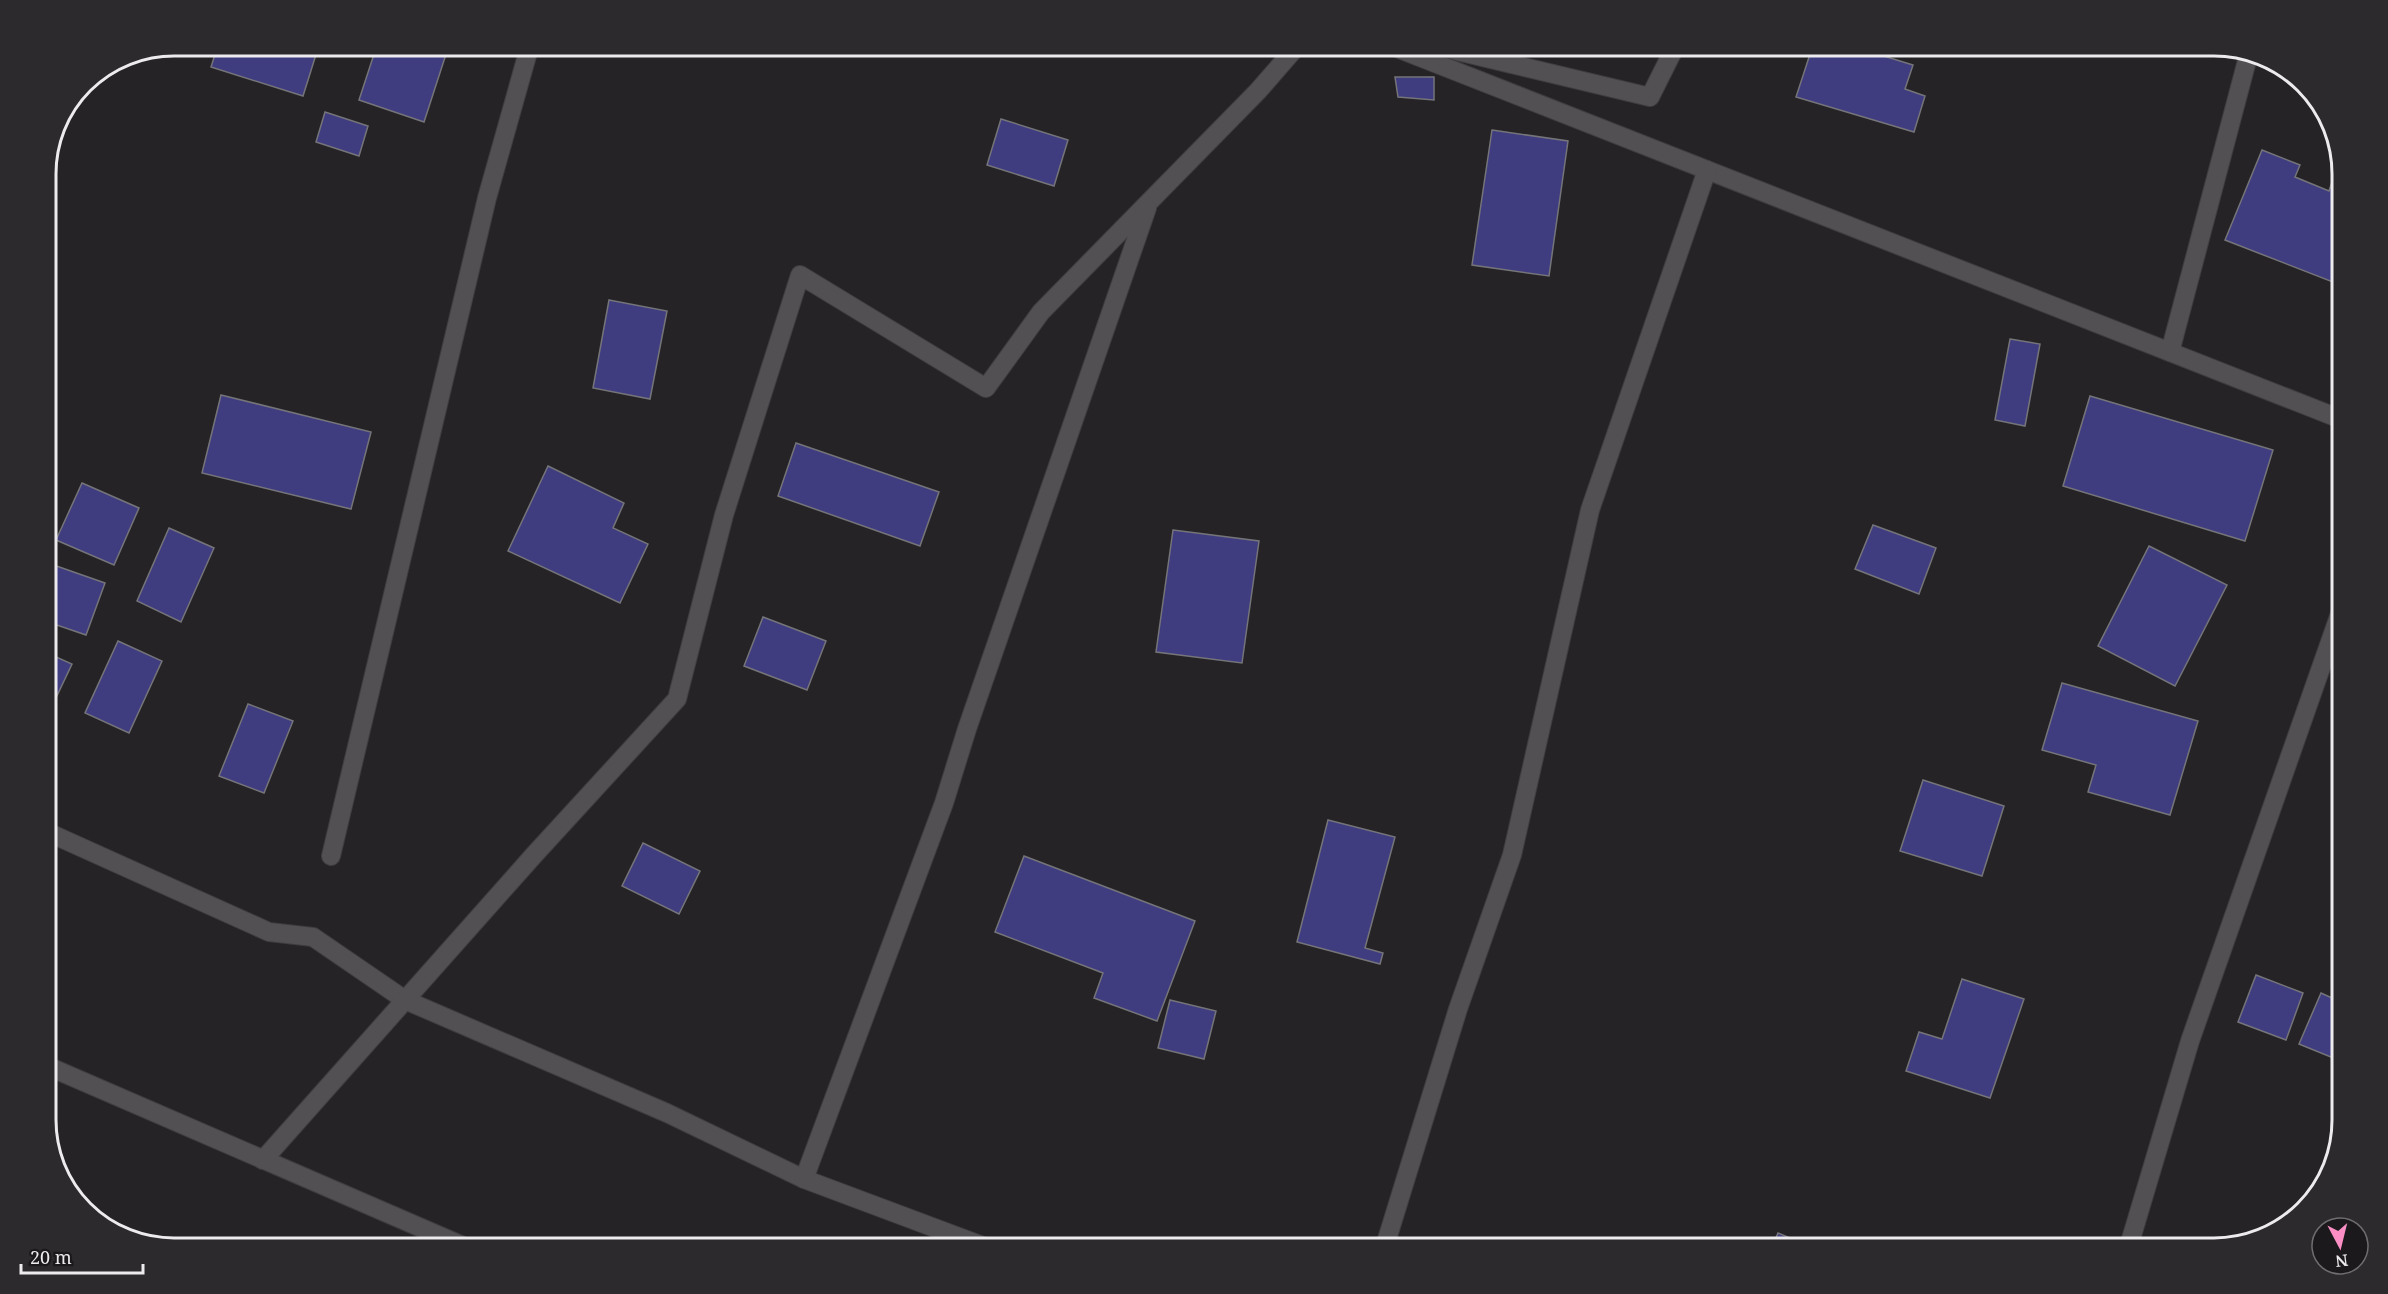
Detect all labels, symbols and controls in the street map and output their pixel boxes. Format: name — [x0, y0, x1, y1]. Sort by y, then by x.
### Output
north arrow — [2310, 1216, 2370, 1276]
scale bar — [21, 1237, 142, 1275]
text: 20 m — [30, 1245, 72, 1269]
text: N — [2334, 1249, 2349, 1273]

